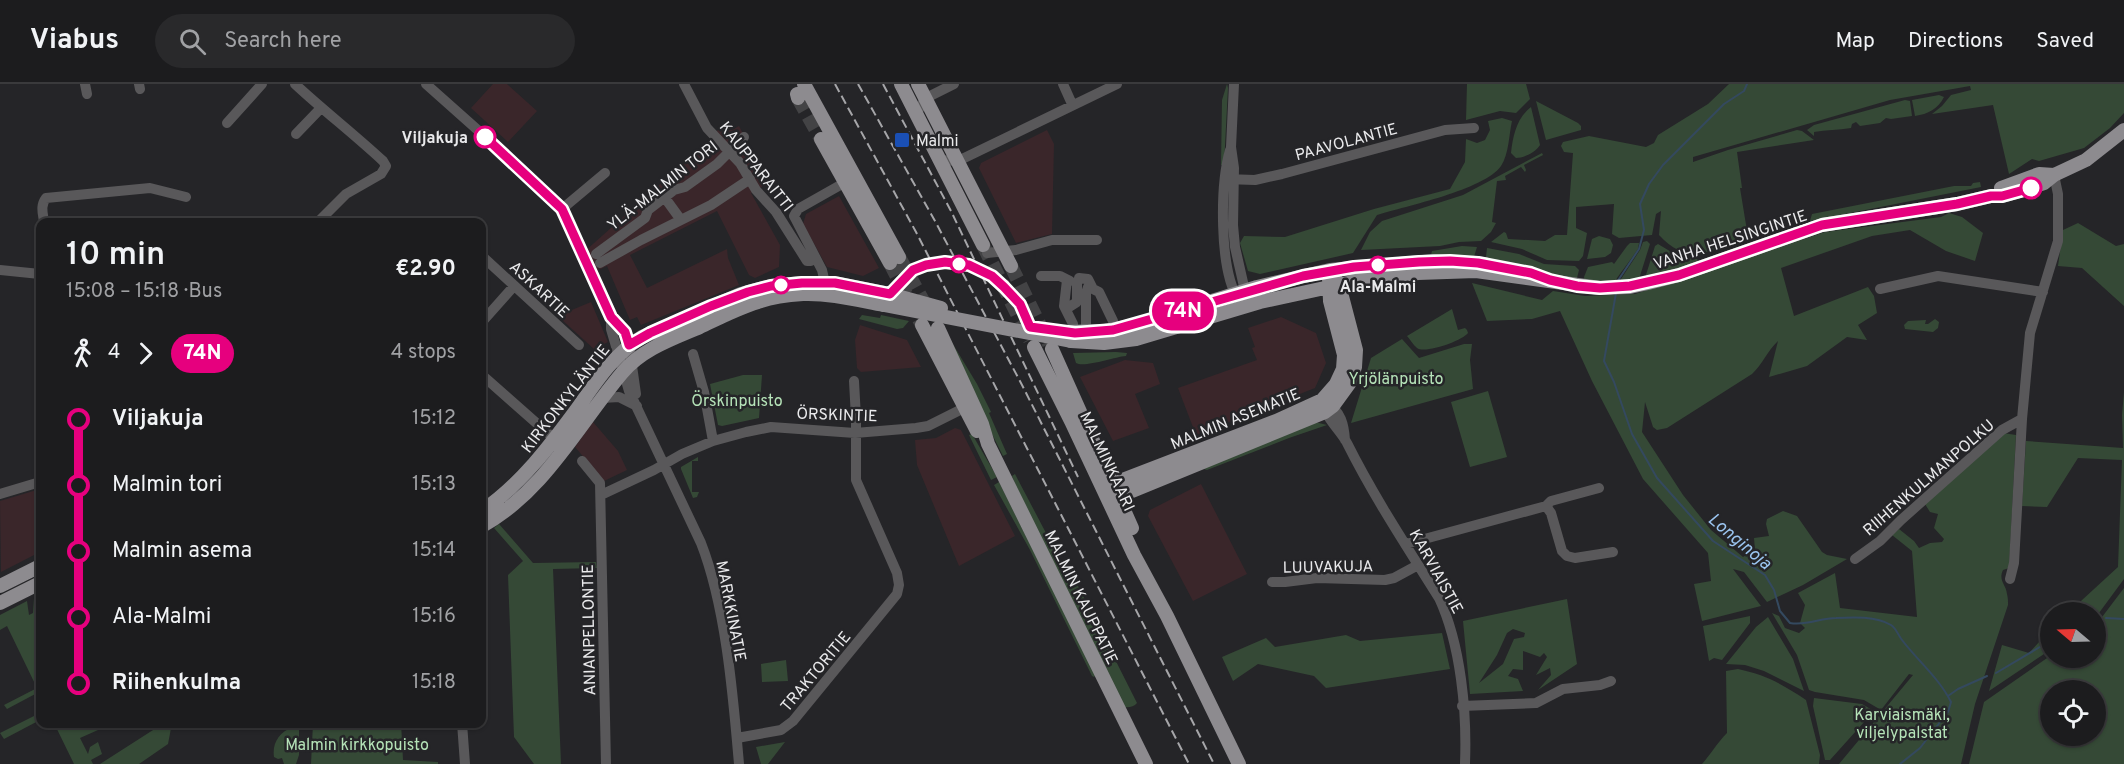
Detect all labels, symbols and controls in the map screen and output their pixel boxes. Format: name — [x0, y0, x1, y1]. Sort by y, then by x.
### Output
search box — [155, 14, 575, 68]
text: Viabus — [30, 23, 119, 59]
icon: search — [176, 25, 209, 58]
text: Search here — [224, 28, 342, 55]
text: Map — [1835, 28, 1875, 55]
text: Directions — [1908, 28, 2003, 55]
text: Saved — [2036, 28, 2094, 55]
street label: KAUPPARAITTI — [714, 118, 797, 216]
street label: PAAVOLANTIE — [1293, 120, 1400, 166]
marker: Viljakuja — [474, 126, 496, 148]
place label: Viljakuja — [402, 129, 468, 149]
marker: Malmi — [893, 131, 911, 149]
place label: Malmi — [916, 132, 959, 152]
street label: YLÄ-MALMIN TORI — [603, 136, 723, 236]
unlabelled marker — [2020, 177, 2042, 199]
street label: VANHA HELSINGINTIE — [1651, 207, 1810, 275]
text: 10 min — [66, 235, 165, 277]
unlabelled marker — [950, 255, 968, 273]
text: €2.90 — [395, 256, 456, 283]
marker: Ala-Malmi — [1369, 256, 1387, 274]
street label: ASKARTIE — [504, 258, 573, 323]
unlabelled marker — [772, 276, 790, 294]
place label: Ala-Malmi — [1340, 278, 1416, 298]
text: 15:08 – 15:18 · Bus — [66, 279, 222, 305]
line badge: 74N — [1148, 292, 1218, 330]
text: 74N — [1164, 298, 1202, 325]
icon: walk — [66, 337, 99, 370]
icon: forward — [129, 337, 162, 370]
text: 4 — [108, 340, 120, 366]
text: 74N — [183, 340, 222, 367]
text: 4 stops — [391, 340, 456, 366]
street label: KIRKONKYLÄNTIE — [517, 340, 615, 458]
park label: Yrjölänpuisto — [1349, 370, 1444, 390]
street label: MALMIN ASEMATIE — [1168, 385, 1304, 455]
park label: Örskinpuisto — [691, 390, 783, 412]
street label: ÖRSKINTIE — [796, 403, 878, 427]
text: Viljakuja — [112, 406, 203, 433]
text: 15:12 — [412, 406, 456, 432]
street label: MALMINKAARI — [1074, 409, 1138, 515]
street label: RIIHENKULMANPOLKU — [1859, 416, 1999, 541]
text: Malmin tori — [112, 472, 222, 499]
text: 15:13 — [412, 472, 456, 498]
water label: Longinoja — [1702, 509, 1776, 576]
street label: KARVIAISTIE — [1404, 526, 1467, 618]
street label: MALMIN KAUPPATIE — [1039, 527, 1121, 668]
text: Malmin asema — [112, 538, 252, 565]
text: 15:14 — [412, 538, 456, 564]
street label: LUUVAKUJA — [1283, 557, 1374, 579]
street label: MARKKINATIE — [710, 559, 750, 664]
street label: ANIANPELLONTIE — [579, 564, 601, 696]
north arrow — [2040, 602, 2106, 668]
map controls — [2040, 602, 2106, 746]
text: Ala-Malmi — [112, 604, 211, 631]
text: 15:16 — [412, 604, 456, 630]
street label: TRAKTORITIE — [777, 628, 856, 717]
text: Riihenkulma — [112, 670, 241, 697]
text: 15:18 — [412, 670, 456, 696]
button: locate — [2040, 680, 2106, 746]
park label: Karviaismäki, viljelypalstat — [1854, 706, 1950, 744]
park label: Malmin kirkkopuisto — [285, 736, 429, 756]

